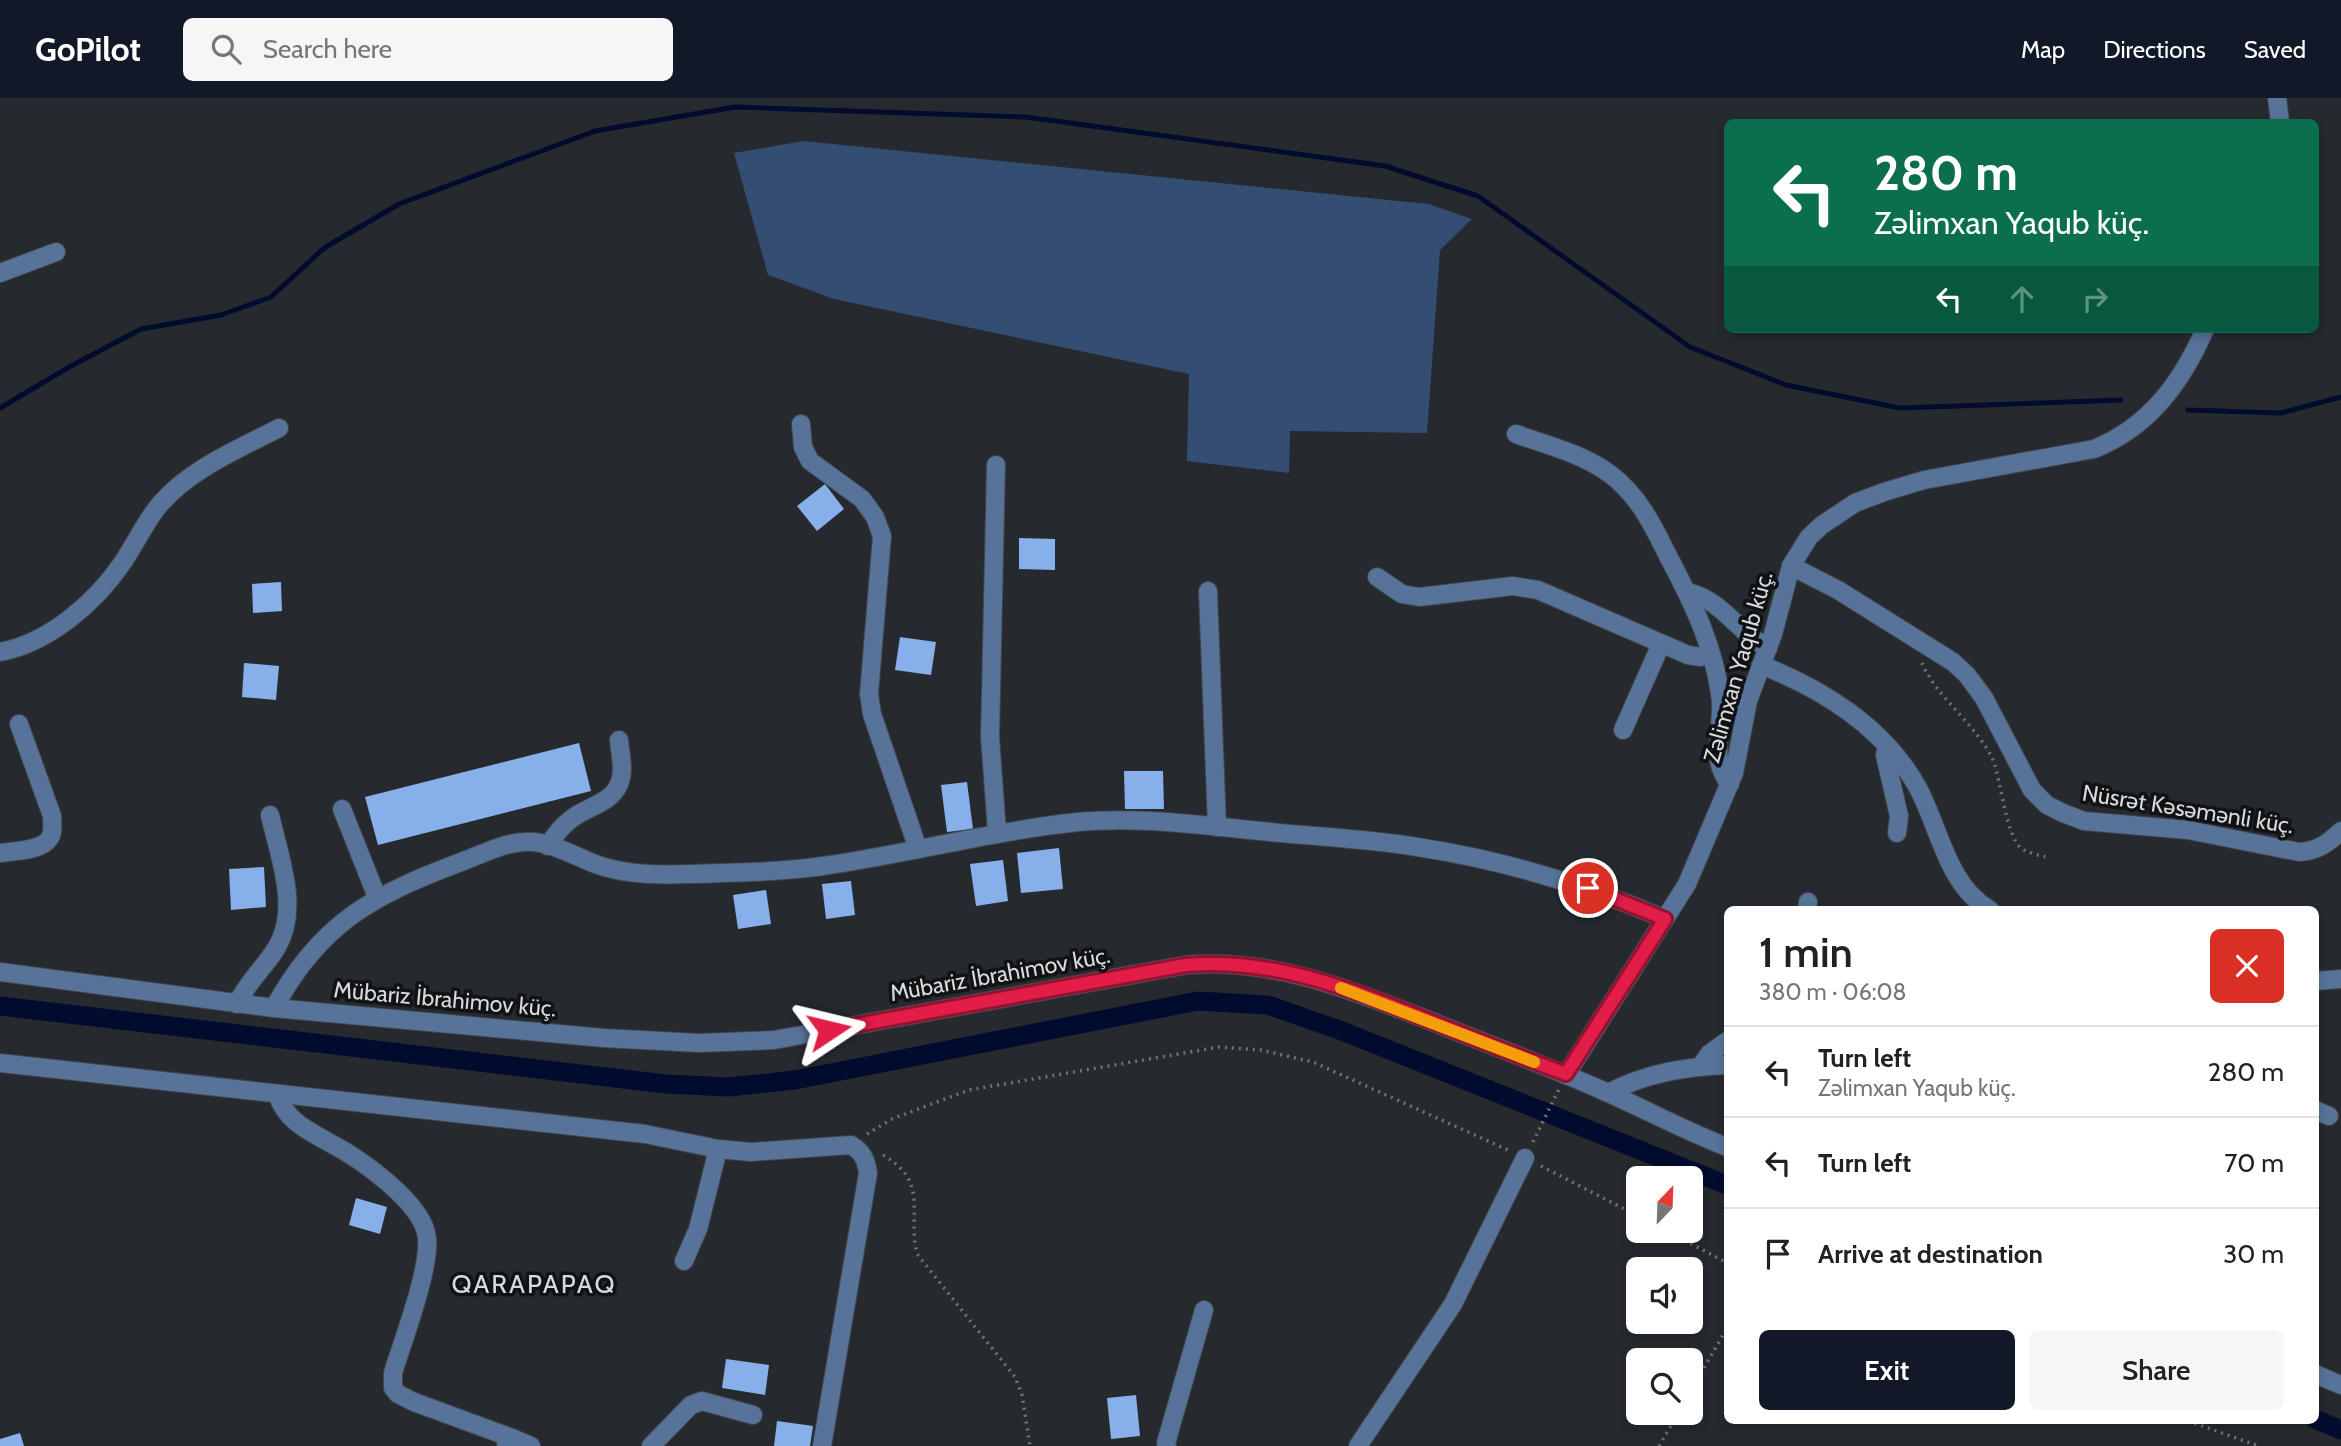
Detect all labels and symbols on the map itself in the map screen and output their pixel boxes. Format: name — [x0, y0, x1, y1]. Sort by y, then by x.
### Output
street label: Zəlimxan Yaqub küç. — [1697, 568, 1779, 766]
street label: Nüsrət Kəsəmənli küç. — [2080, 778, 2296, 840]
pin — [1558, 858, 1618, 918]
street label: Mübariz İbrahimov küç. — [888, 941, 1112, 1007]
street label: Mübariz İbrahimov küç. — [333, 975, 557, 1023]
position arrow — [792, 993, 866, 1067]
north arrow — [1626, 1166, 1703, 1242]
district label: QARAPAPAQ — [452, 1268, 616, 1300]

